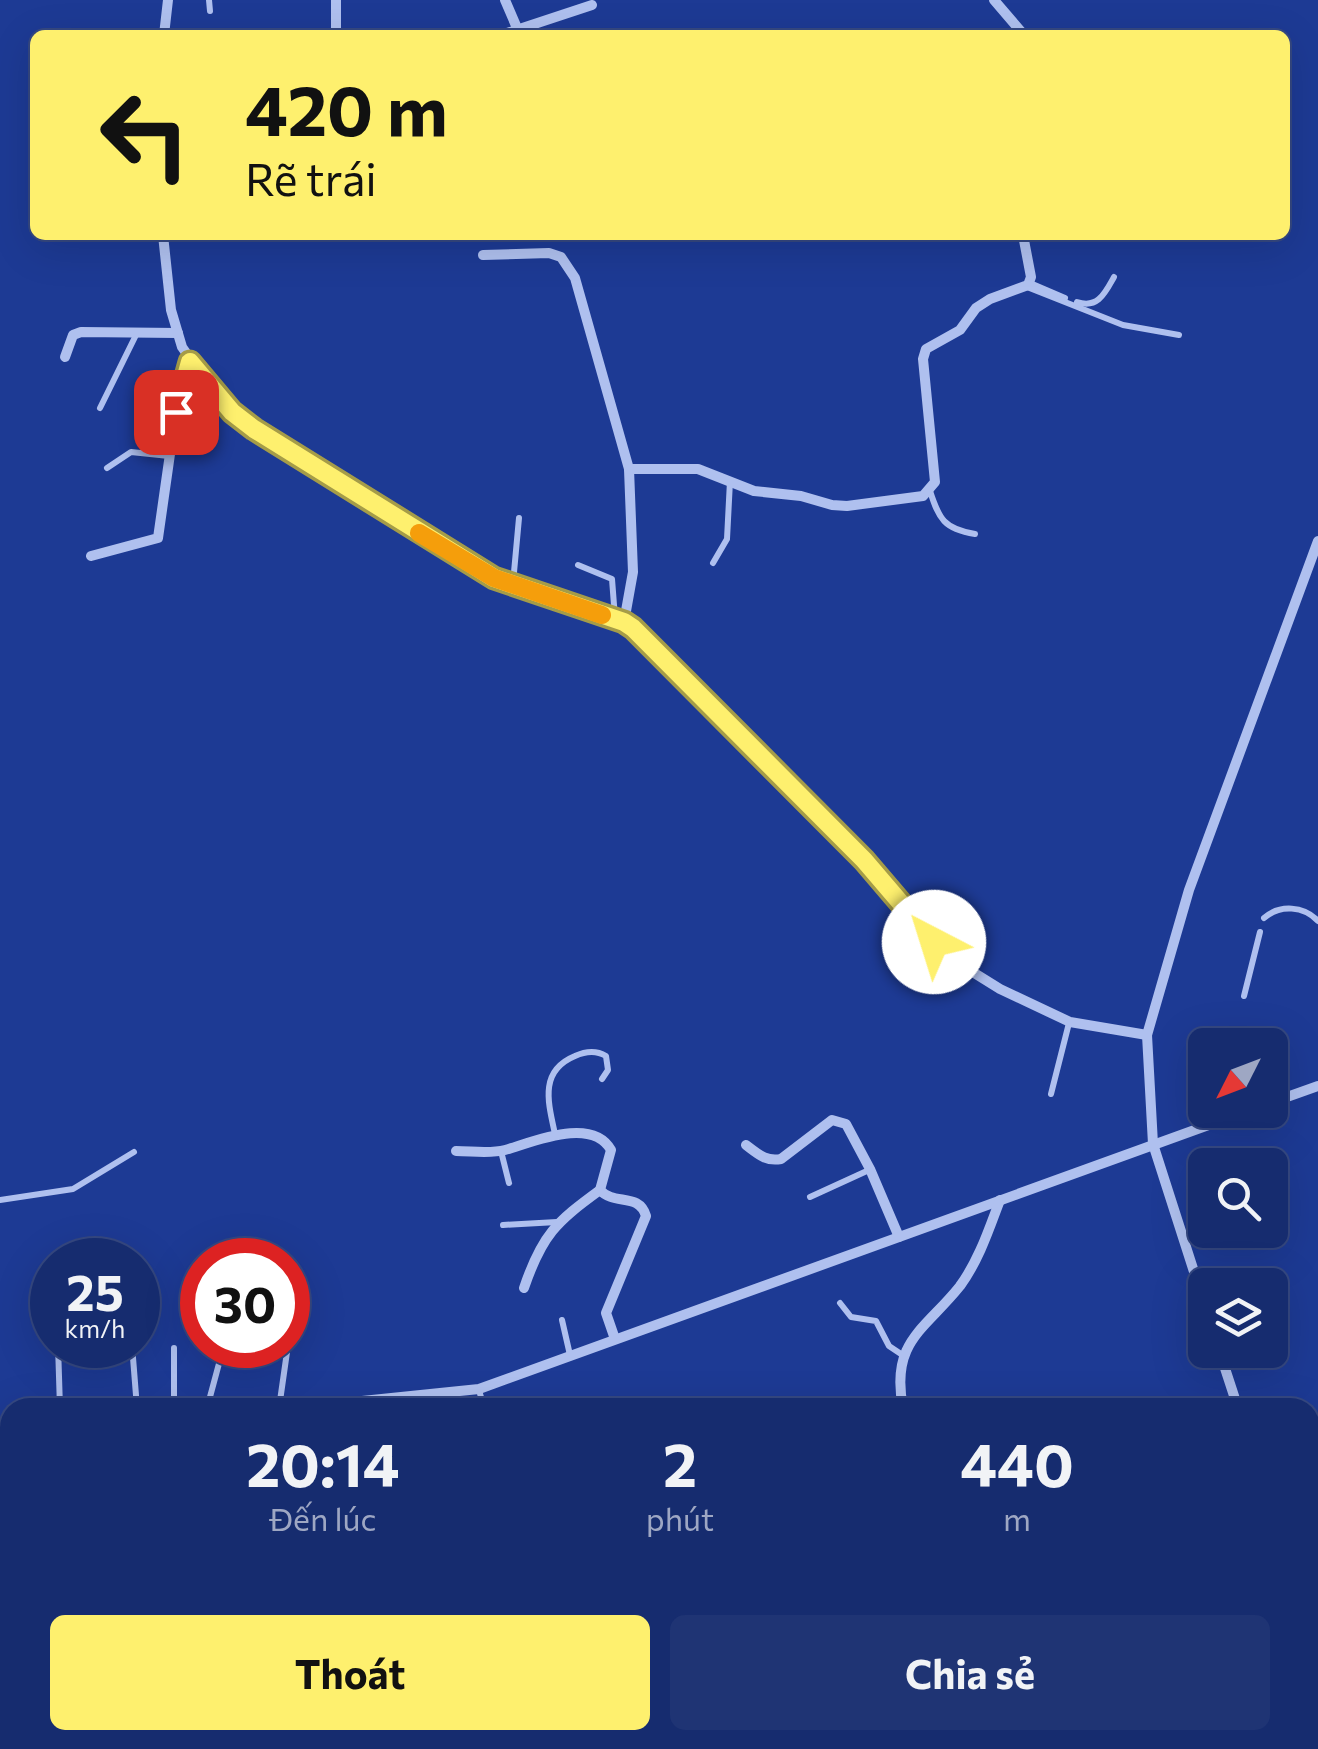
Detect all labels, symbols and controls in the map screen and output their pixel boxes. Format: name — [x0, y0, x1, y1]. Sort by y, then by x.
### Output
text: 420 m — [245, 65, 448, 150]
icon: left — [80, 70, 210, 200]
text: Rẽ trái — [245, 150, 377, 205]
pin — [134, 370, 219, 455]
icon: arrive — [149, 385, 204, 440]
position arrow — [882, 890, 986, 994]
north arrow — [1188, 1028, 1288, 1128]
map controls — [1188, 1028, 1288, 1368]
button: search — [1188, 1148, 1288, 1248]
speed limit sign: 30 — [180, 1238, 310, 1368]
text: 25 — [66, 1260, 124, 1321]
button: layers — [1188, 1268, 1288, 1368]
text: km/h — [65, 1313, 125, 1343]
text: 20:14 — [246, 1426, 400, 1499]
text: 2 — [663, 1426, 697, 1499]
text: 440 — [960, 1426, 1074, 1499]
text: Đến lúc — [270, 1498, 376, 1538]
text: phút — [646, 1498, 714, 1538]
text: m — [1003, 1498, 1031, 1538]
button: Thoát — [50, 1615, 650, 1730]
button: Chia sẻ — [670, 1615, 1270, 1730]

